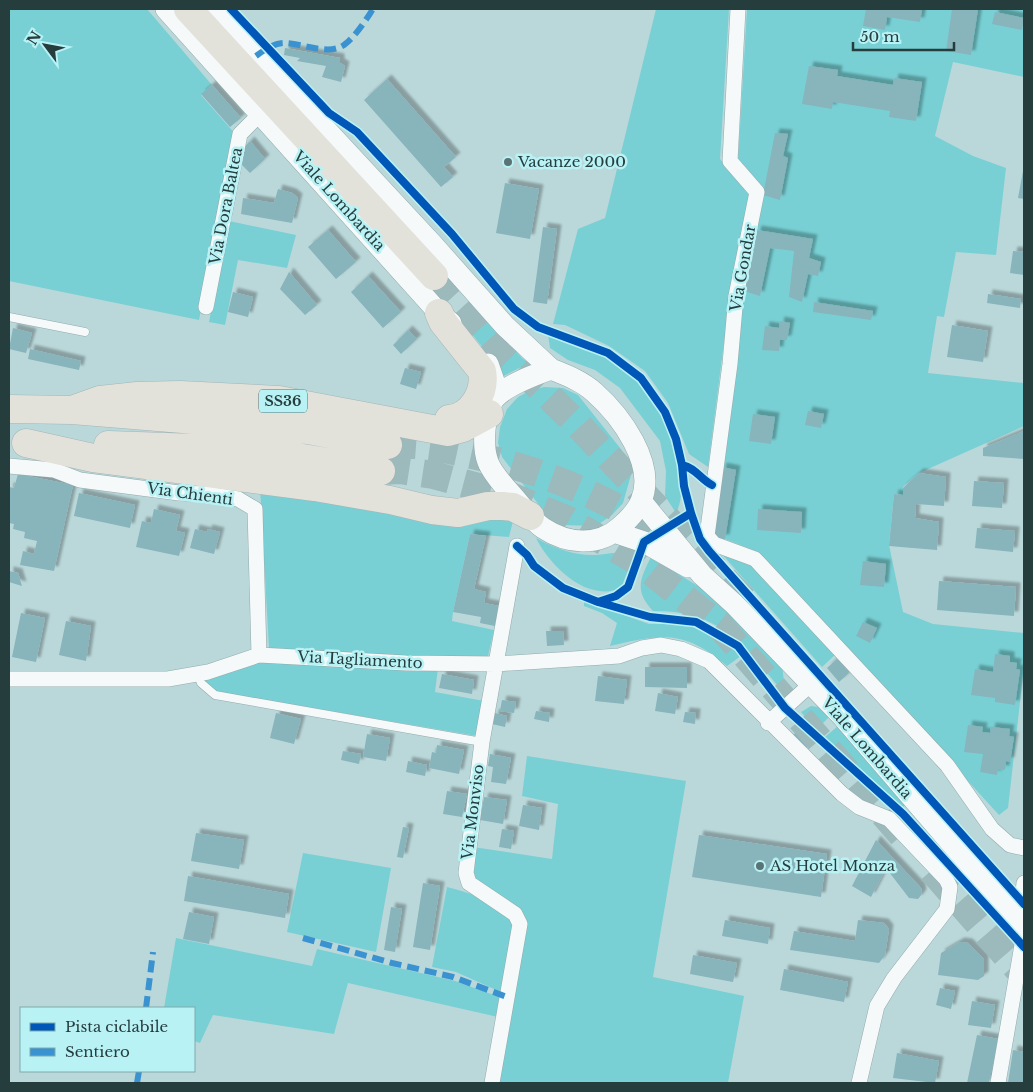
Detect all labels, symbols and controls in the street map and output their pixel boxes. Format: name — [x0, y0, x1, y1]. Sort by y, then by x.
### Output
north arrow — [20, 20, 70, 70]
scale bar — [853, 20, 954, 52]
text: 50 m — [860, 27, 900, 46]
text: N — [23, 28, 45, 48]
street label: Via Dora Baltea — [205, 145, 246, 267]
street label: Viale Lombardia — [289, 146, 390, 255]
place label: Vacanze 2000 — [517, 152, 626, 171]
marker: Vacanze 2000 — [502, 156, 514, 168]
street label: Via Gondar — [725, 222, 760, 314]
road number: SS36 — [259, 390, 307, 412]
street label: Via Chienti — [145, 478, 234, 509]
street label: Via Tagliamento — [296, 647, 423, 672]
street label: Viale Lombardia — [817, 692, 917, 803]
street label: Via Monviso — [457, 763, 488, 862]
place label: AS Hotel Monza — [769, 856, 896, 875]
marker: AS Hotel Monza — [754, 860, 766, 872]
legend — [20, 1007, 195, 1072]
text: Pista ciclabile — [65, 1017, 168, 1036]
text: Sentiero — [65, 1042, 130, 1061]

